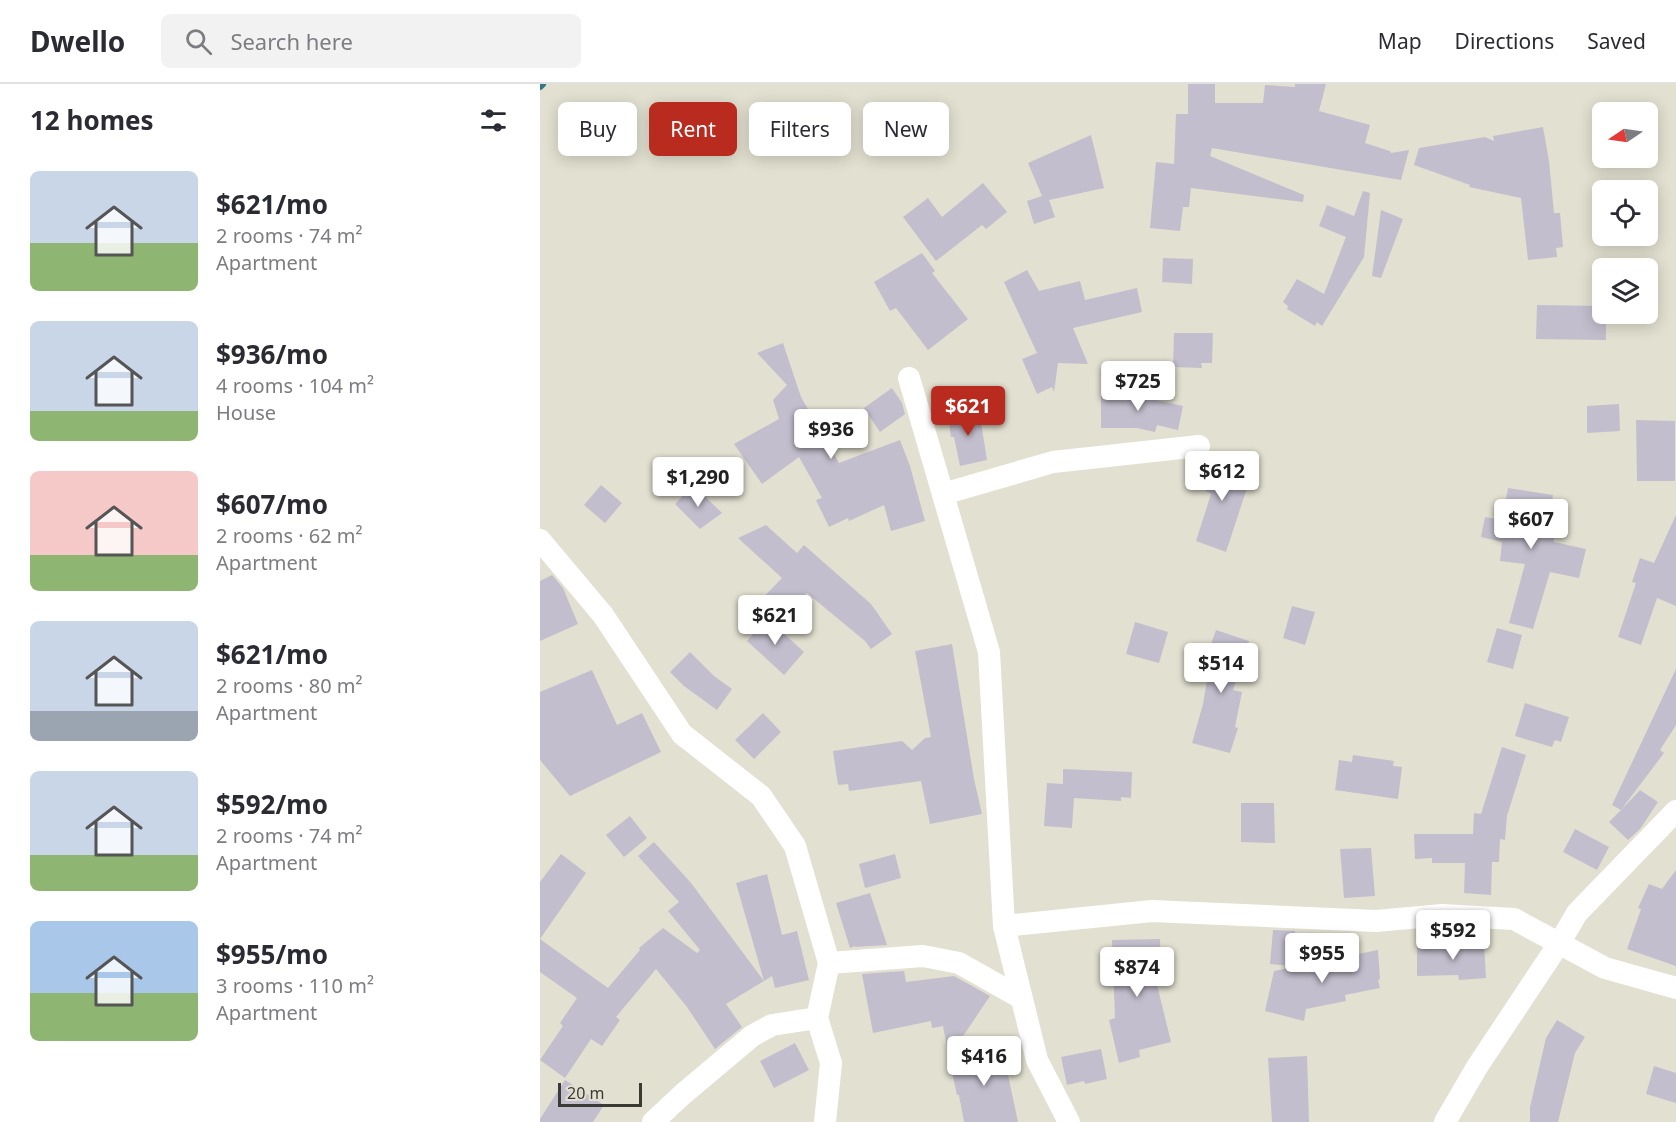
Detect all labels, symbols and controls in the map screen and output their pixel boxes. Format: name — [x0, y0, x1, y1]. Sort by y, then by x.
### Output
search box — [161, 14, 581, 68]
text: Dwello — [30, 22, 125, 60]
icon: search — [182, 25, 215, 58]
text: Search here — [230, 26, 353, 56]
text: Map — [1378, 27, 1422, 55]
text: Directions — [1455, 27, 1554, 55]
text: Saved — [1587, 27, 1646, 55]
text: 12 homes — [30, 102, 154, 138]
chip: Buy — [558, 102, 637, 156]
chip: Rent — [649, 102, 737, 156]
chip: Filters — [749, 102, 851, 156]
chip: New — [863, 102, 949, 156]
north arrow — [1592, 102, 1658, 168]
map controls — [1592, 102, 1658, 324]
icon: filters — [477, 104, 510, 137]
button: locate — [1592, 180, 1658, 246]
text: $621/mo — [216, 186, 328, 222]
icon: home — [78, 195, 150, 267]
text: 2 rooms · 74 m² — [216, 222, 363, 249]
text: Apartment — [216, 249, 317, 276]
button: layers — [1592, 258, 1658, 324]
text: $936/mo — [216, 336, 328, 372]
icon: home — [78, 345, 150, 417]
pin: $725 — [1102, 361, 1174, 412]
text: $725 — [1115, 367, 1161, 394]
text: 4 rooms · 104 m² — [216, 372, 374, 399]
pin: $621 — [932, 386, 1004, 437]
text: $621 — [945, 392, 991, 419]
text: House — [216, 399, 276, 426]
pin: $936 — [795, 409, 867, 460]
text: $936 — [808, 415, 854, 442]
pin: $612 — [1186, 451, 1258, 502]
pin: $1,290 — [649, 457, 747, 508]
text: $612 — [1199, 457, 1245, 484]
text: $1,290 — [667, 463, 729, 490]
text: $607/mo — [216, 486, 328, 522]
icon: home — [78, 495, 150, 567]
pin: $607 — [1495, 499, 1567, 550]
text: $607 — [1508, 505, 1554, 532]
text: 2 rooms · 62 m² — [216, 522, 363, 549]
text: Apartment — [216, 549, 317, 576]
pin: $621 — [739, 595, 811, 646]
text: $621 — [752, 601, 798, 628]
text: $621/mo — [216, 636, 328, 672]
pin: $514 — [1185, 643, 1257, 694]
icon: home — [78, 645, 150, 717]
text: $514 — [1198, 649, 1244, 676]
text: 2 rooms · 80 m² — [216, 672, 363, 699]
text: Apartment — [216, 699, 317, 726]
text: $592/mo — [216, 786, 328, 822]
icon: home — [78, 795, 150, 867]
text: 2 rooms · 74 m² — [216, 822, 363, 849]
text: Apartment — [216, 849, 317, 876]
pin: $592 — [1417, 910, 1489, 961]
text: $592 — [1430, 916, 1476, 943]
pin: $955 — [1286, 933, 1358, 984]
text: $955/mo — [216, 936, 328, 972]
text: $955 — [1299, 939, 1345, 966]
icon: home — [78, 945, 150, 1017]
pin: $874 — [1101, 947, 1173, 998]
text: $874 — [1114, 953, 1160, 980]
text: 3 rooms · 110 m² — [216, 972, 374, 999]
text: Apartment — [216, 999, 317, 1026]
pin: $416 — [948, 1036, 1020, 1087]
text: $416 — [961, 1042, 1007, 1069]
scale bar — [558, 1080, 642, 1108]
text: 20 m — [567, 1082, 604, 1104]

